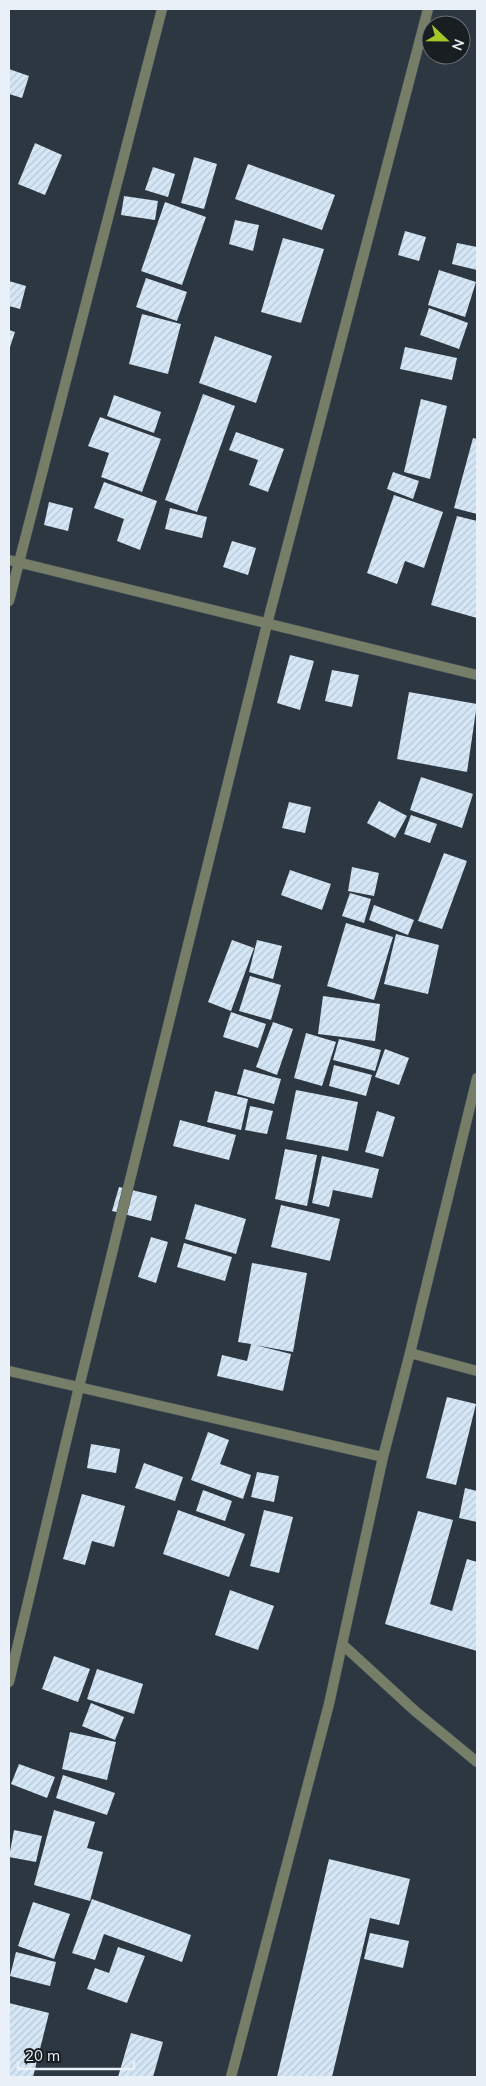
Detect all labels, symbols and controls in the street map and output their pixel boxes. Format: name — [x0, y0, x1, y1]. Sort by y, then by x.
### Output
north arrow — [421, 15, 471, 65]
text: N — [448, 37, 468, 53]
scale bar — [18, 2038, 134, 2070]
text: 20 m — [25, 2046, 60, 2065]

